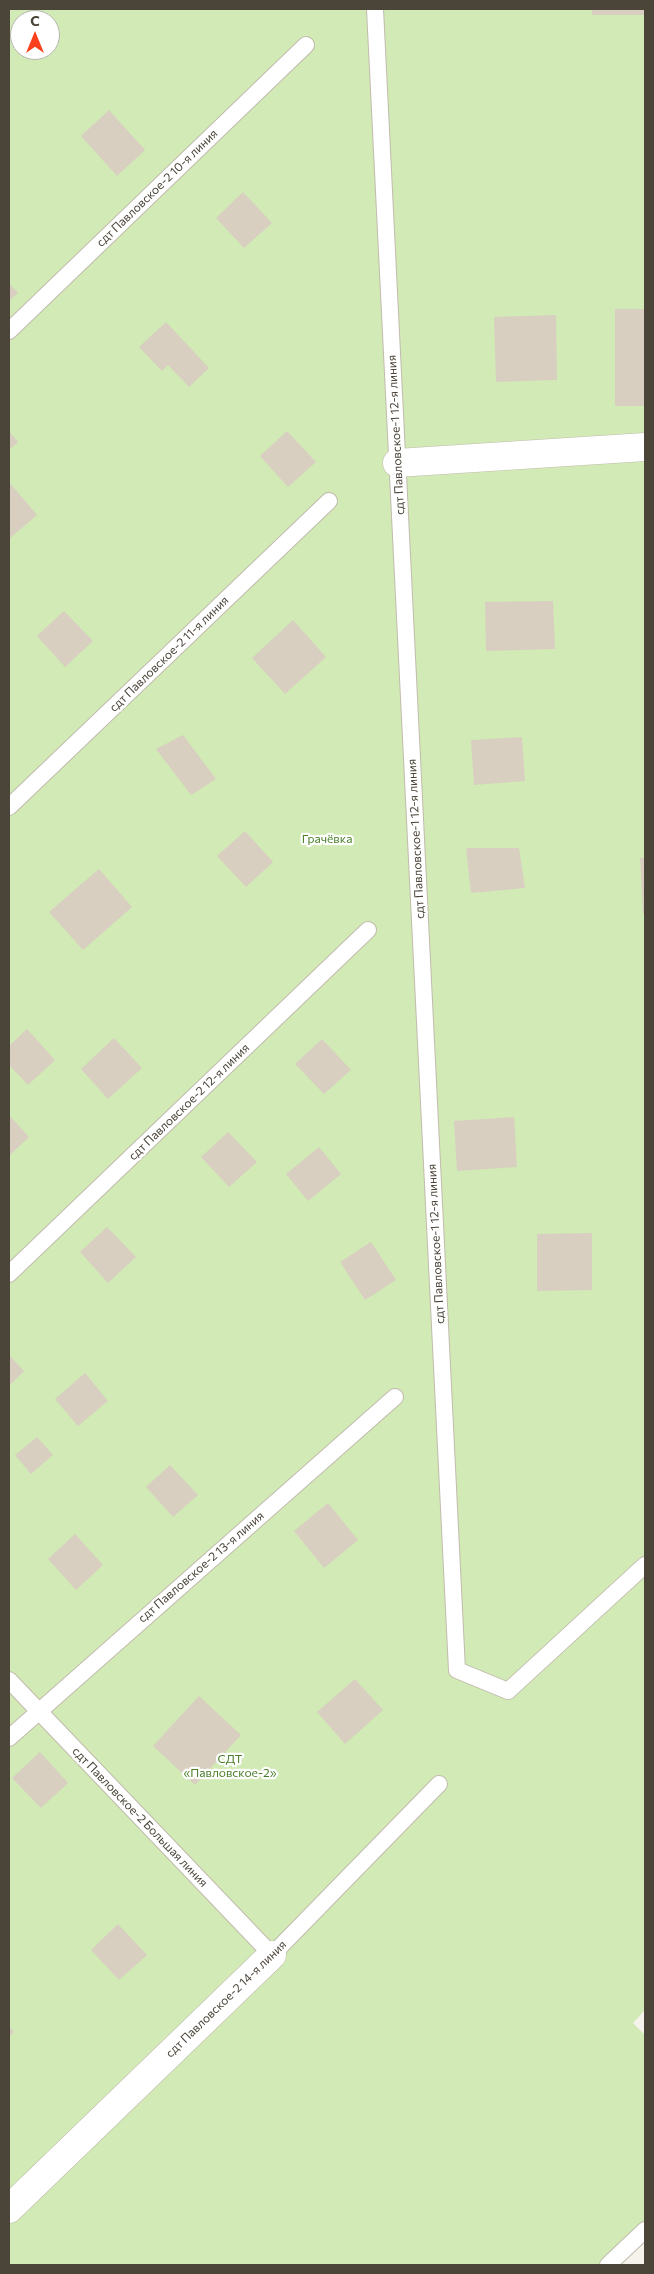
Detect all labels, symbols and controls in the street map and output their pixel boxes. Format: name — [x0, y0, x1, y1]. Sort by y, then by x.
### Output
north arrow — [10, 10, 60, 60]
text: С — [30, 12, 40, 29]
street label: сдт Павловское-2 10-я линия — [93, 126, 221, 250]
street label: сдт Павловское-1 12-я линия — [385, 355, 407, 515]
street label: сдт Павловское-2 11-я линия — [106, 593, 232, 715]
street label: сдт Павловское-1 12-я линия — [405, 759, 427, 919]
park label: Грачёвка — [302, 832, 352, 846]
street label: сдт Павловское-2 12-я линия — [126, 1041, 252, 1163]
street label: сдт Павловское-1 12-я линия — [425, 1164, 447, 1324]
street label: сдт Павловское-2 13-я линия — [135, 1508, 267, 1626]
street label: сдт Павловское-2 Большая линия — [69, 1744, 211, 1890]
park label: СДТ «Павловское-2» — [184, 1752, 276, 1780]
street label: сдт Павловское-2 14-я линия — [163, 1937, 289, 2061]

